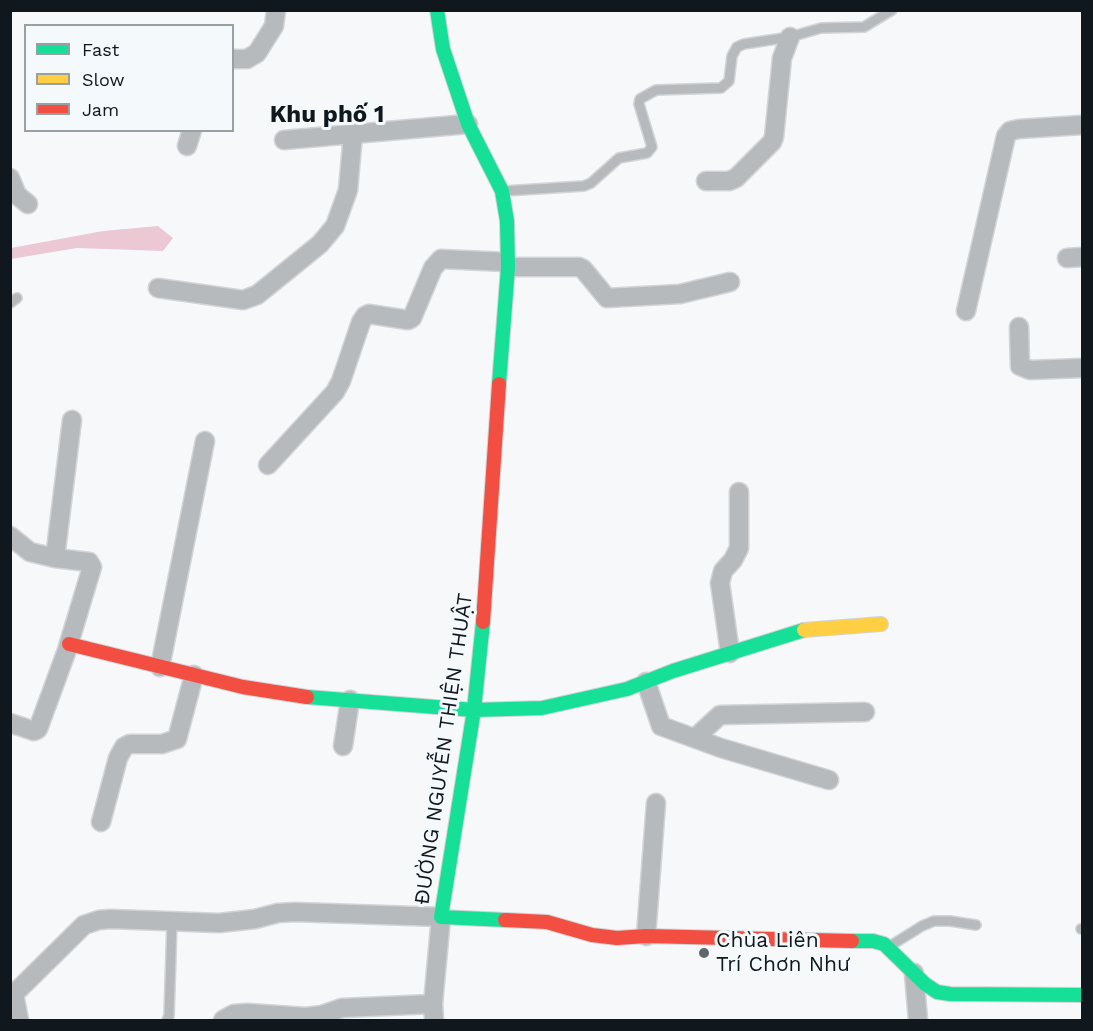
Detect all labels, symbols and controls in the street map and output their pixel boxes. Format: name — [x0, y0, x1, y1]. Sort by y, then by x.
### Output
legend — [24, 24, 234, 132]
text: Fast — [82, 39, 119, 60]
text: Slow — [82, 69, 125, 90]
text: Jam — [82, 99, 119, 120]
district label: Khu phố 1 — [270, 101, 384, 129]
street label: ĐƯỜNG NGUYỄN THIỆN THUẬT — [410, 592, 478, 906]
place label: Chùa Liên Trí Chơn Như — [716, 928, 850, 978]
marker: Chùa Liên Trí Chơn Như — [697, 946, 711, 960]

